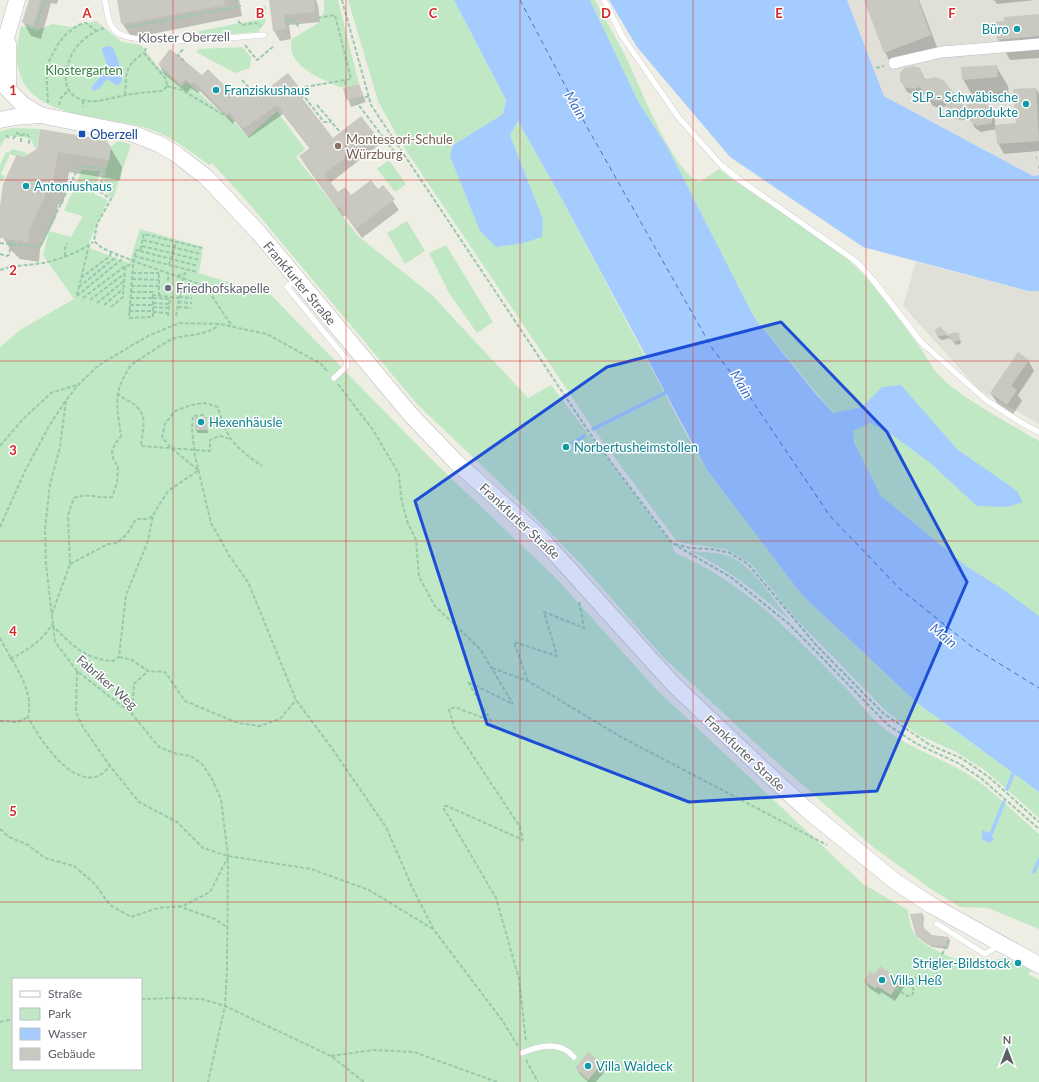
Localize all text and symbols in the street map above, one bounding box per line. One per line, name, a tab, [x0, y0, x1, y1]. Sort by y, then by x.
text: A	[81, 5, 92, 21]
text: B	[256, 5, 265, 21]
text: C	[429, 5, 438, 21]
text: D	[601, 5, 611, 21]
text: E	[775, 5, 783, 21]
text: F	[948, 5, 956, 21]
place label: Büro	[982, 21, 1009, 37]
marker: Büro	[1012, 24, 1022, 34]
street label: Kloster Oberzell	[138, 28, 230, 46]
park label: Klostergarten	[45, 62, 123, 78]
text: 1	[9, 82, 17, 98]
place label: Franziskushaus	[224, 82, 310, 98]
marker: Franziskushaus	[211, 85, 221, 95]
water label: Main	[561, 88, 591, 122]
place label: SLP - Schwäbische Landprodukte	[912, 89, 1018, 120]
marker: SLP - Schwäbische Landprodukte	[1021, 99, 1031, 109]
place label: Oberzell	[90, 126, 138, 142]
marker: Oberzell	[77, 129, 87, 139]
place label: Montessori-Schule Würzburg	[346, 131, 453, 162]
marker: Montessori-Schule Würzburg	[333, 141, 343, 151]
place label: Antoniushaus	[34, 178, 112, 194]
marker: Antoniushaus	[21, 181, 31, 191]
street label: Frankfurter Straße	[260, 238, 340, 328]
text: 2	[9, 262, 17, 278]
place label: Friedhofskapelle	[176, 280, 270, 296]
marker: Friedhofskapelle	[163, 283, 173, 293]
water label: Main	[727, 367, 757, 401]
place label: Hexenhäusle	[209, 414, 282, 430]
marker: Hexenhäusle	[196, 417, 206, 427]
place label: Norbertusheimstollen	[574, 439, 698, 455]
text: 3	[9, 442, 17, 458]
marker: Norbertusheimstollen	[561, 442, 571, 452]
street label: Frankfurter Straße	[476, 480, 564, 563]
water label: Main	[927, 619, 961, 651]
text: 4	[9, 623, 17, 639]
street label: Fabriker Weg	[73, 651, 141, 713]
street label: Frankfurter Straße	[701, 712, 789, 795]
text: 5	[9, 803, 17, 819]
place label: Strigler-Bildstock	[913, 955, 1010, 971]
marker: Strigler-Bildstock	[1013, 958, 1023, 968]
place label: Villa Heß	[890, 972, 942, 988]
marker: Villa Heß	[877, 975, 887, 985]
legend	[12, 978, 142, 1070]
text: Straße	[48, 986, 82, 1001]
text: Park	[48, 1006, 72, 1021]
text: Wasser	[48, 1026, 87, 1041]
north arrow	[987, 1030, 1027, 1070]
text: N	[1003, 1033, 1011, 1046]
text: Gebäude	[48, 1046, 95, 1061]
place label: Villa Waldeck	[596, 1058, 673, 1074]
marker: Villa Waldeck	[583, 1061, 593, 1071]

